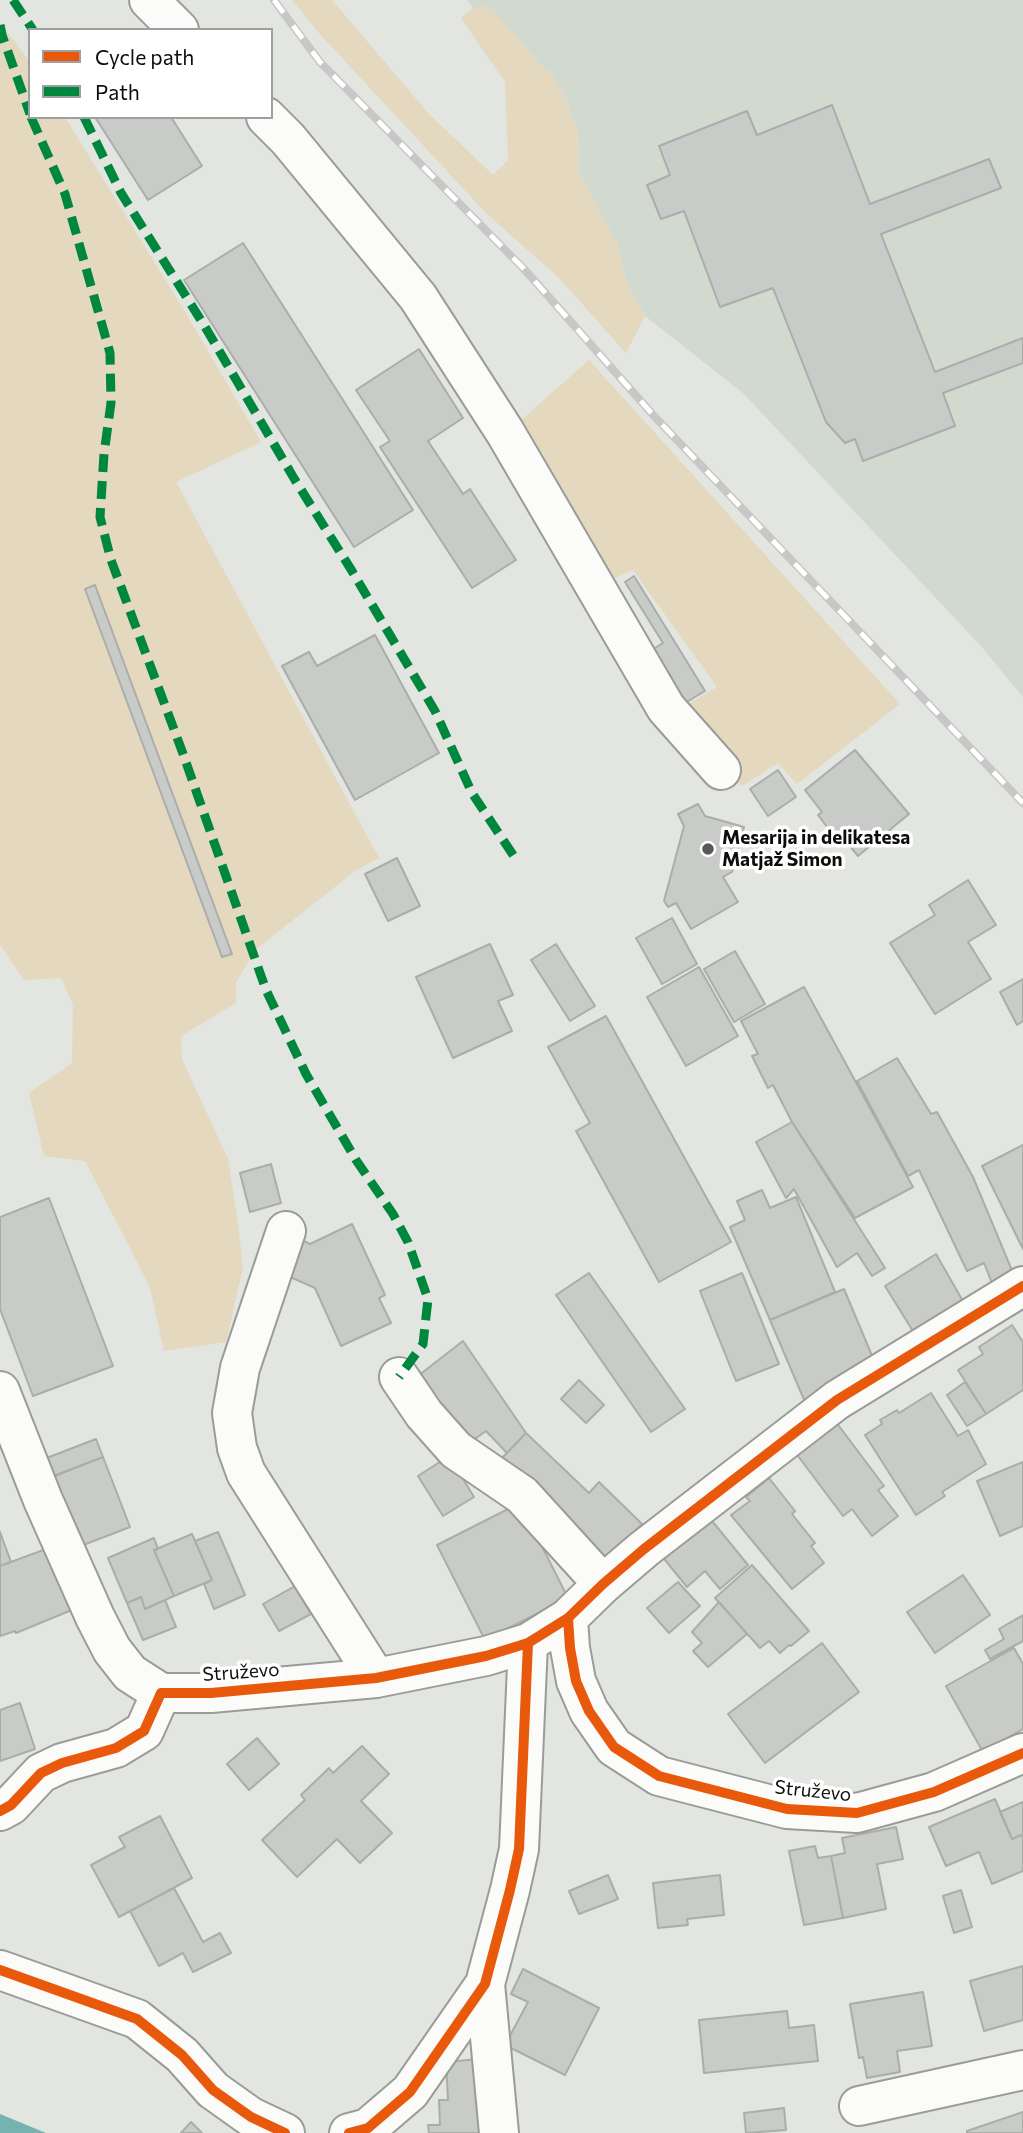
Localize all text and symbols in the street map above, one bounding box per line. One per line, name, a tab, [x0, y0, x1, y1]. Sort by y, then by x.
legend	[28, 28, 273, 119]
text: Cycle path	[95, 44, 194, 69]
text: Path	[95, 79, 140, 104]
place label: Mesarija in delikatesa Matjaž Simon	[722, 827, 910, 871]
marker: Mesarija in delikatesa Matjaž Simon	[700, 841, 716, 857]
street label: Struževo	[202, 1658, 280, 1686]
street label: Struževo	[774, 1776, 852, 1806]

